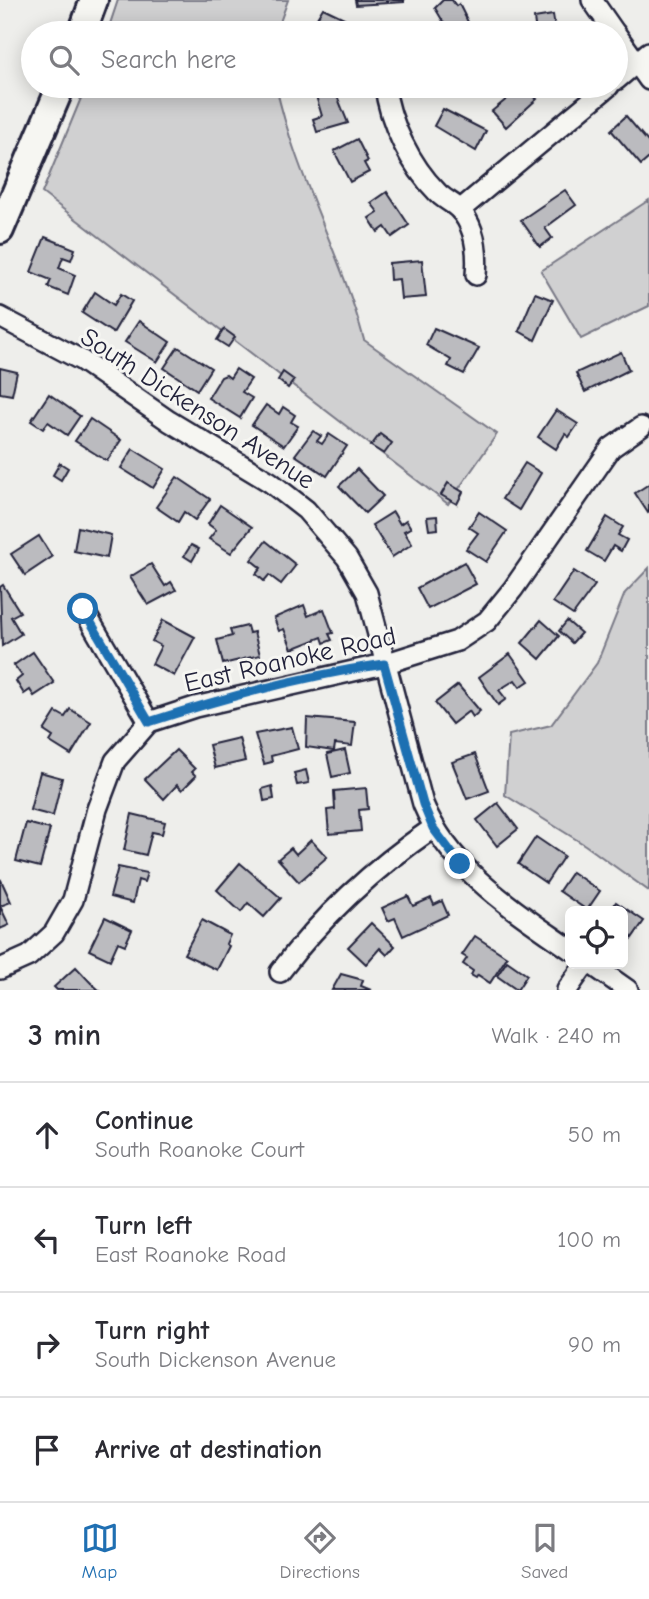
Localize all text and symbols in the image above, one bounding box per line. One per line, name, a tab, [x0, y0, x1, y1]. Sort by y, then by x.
search box	[21, 21, 628, 98]
icon: search	[45, 41, 83, 79]
text: Search here	[101, 45, 236, 75]
street label: South Dickenson Avenue	[75, 322, 320, 496]
route start	[67, 593, 98, 624]
street label: East Roanoke Road	[181, 621, 399, 699]
route end	[444, 848, 475, 879]
map controls	[565, 906, 628, 969]
button: locate	[565, 906, 628, 969]
text: 3 min	[28, 1018, 101, 1053]
text: Walk · 240 m	[491, 1022, 621, 1049]
text: Continue	[95, 1106, 193, 1136]
icon: ahead	[28, 1116, 66, 1154]
text: 50 m	[568, 1121, 621, 1148]
text: South Roanoke Court	[95, 1136, 304, 1163]
text: Turn left	[95, 1211, 192, 1241]
icon: left	[28, 1221, 66, 1259]
text: 100 m	[557, 1226, 621, 1253]
text: East Roanoke Road	[95, 1241, 286, 1268]
text: Turn right	[95, 1316, 209, 1346]
icon: right	[28, 1326, 66, 1364]
text: 90 m	[568, 1331, 621, 1358]
text: South Dickenson Avenue	[95, 1346, 336, 1373]
icon: arrive	[28, 1431, 66, 1469]
text: Arrive at destination	[95, 1435, 322, 1465]
tab: Map	[81, 1519, 119, 1583]
tab: Directions	[280, 1519, 360, 1583]
tab: Saved	[521, 1519, 568, 1583]

